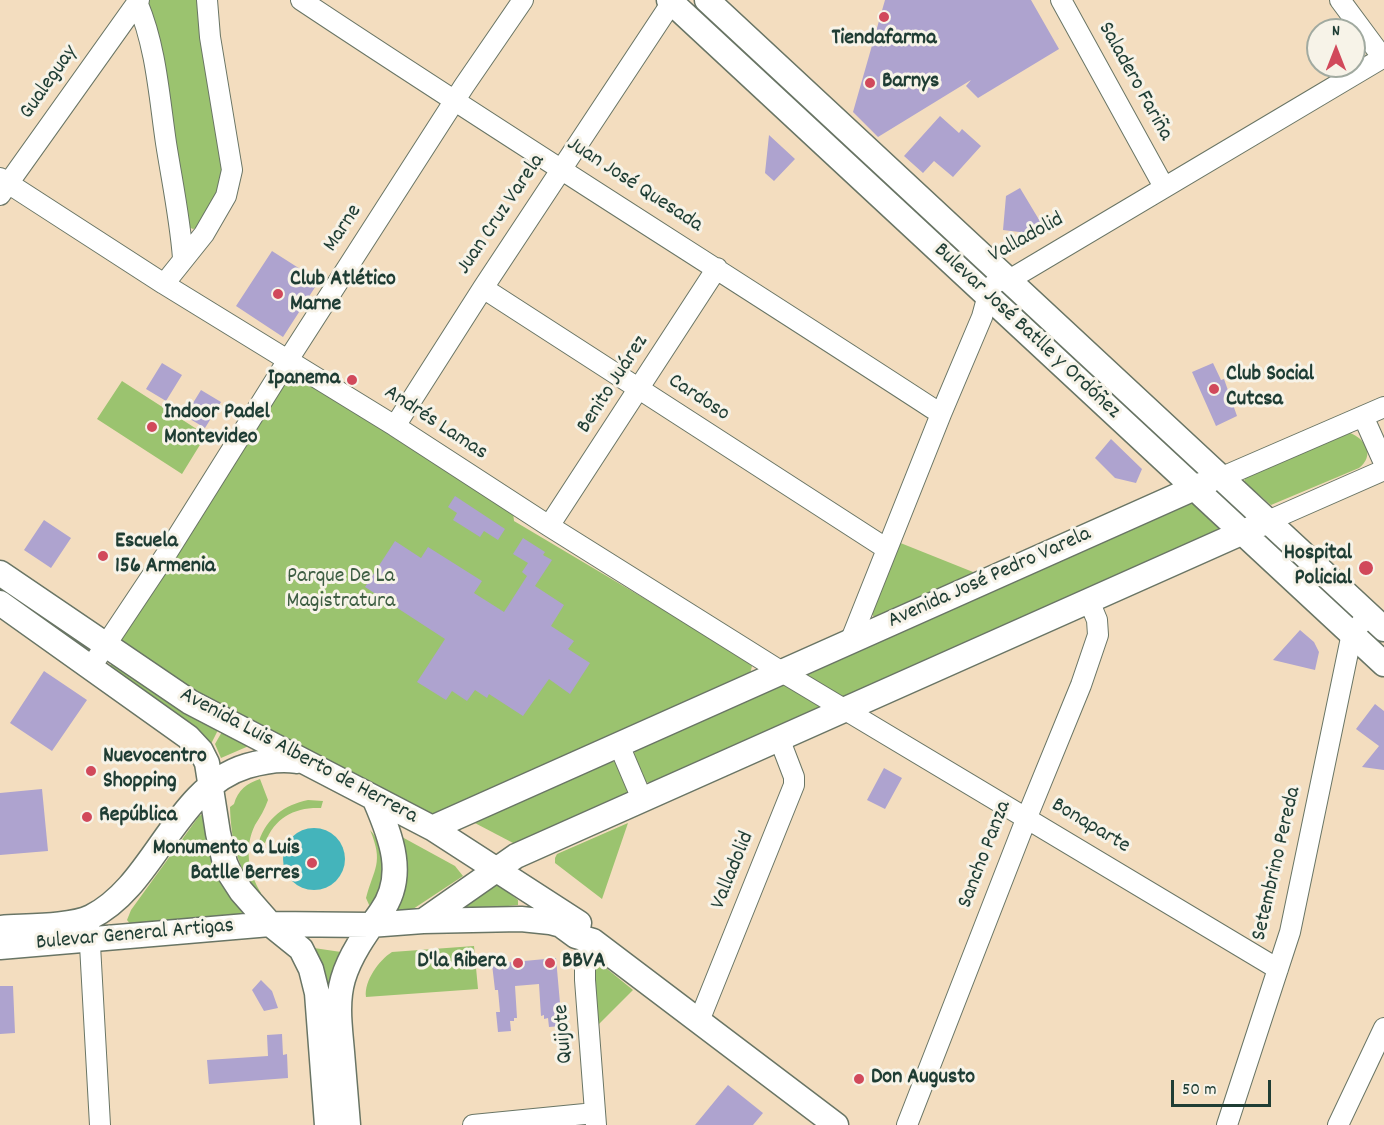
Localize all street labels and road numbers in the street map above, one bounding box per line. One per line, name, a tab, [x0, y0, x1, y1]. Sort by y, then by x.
street label: Saladero Fariña	[1091, 18, 1177, 146]
street label: Gualeguay	[15, 41, 85, 125]
street label: Juan José Quesada	[561, 132, 707, 240]
street label: Juan Cruz Varela	[452, 150, 552, 280]
street label: Marne	[319, 200, 369, 258]
street label: Valladolid	[985, 208, 1069, 270]
street label: Bulevar José Batlle y Ordóñez	[927, 238, 1125, 426]
street label: Benito Juárez	[572, 331, 656, 439]
street label: Cardoso	[662, 369, 734, 429]
street label: Andrés Lamas	[378, 381, 492, 467]
street label: Avenida José Pedro Varela	[884, 522, 1096, 636]
street label: Avenida Luis Alberto de Herrera	[175, 683, 421, 831]
street label: Setembrino Pereda	[1247, 784, 1309, 944]
street label: Bonaparte	[1046, 793, 1134, 861]
street label: Sancho Panza	[953, 797, 1019, 913]
street label: Valladolid	[707, 828, 761, 914]
street label: Bulevar General Artigas	[35, 914, 235, 958]
street label: Quijote	[550, 1003, 580, 1065]

